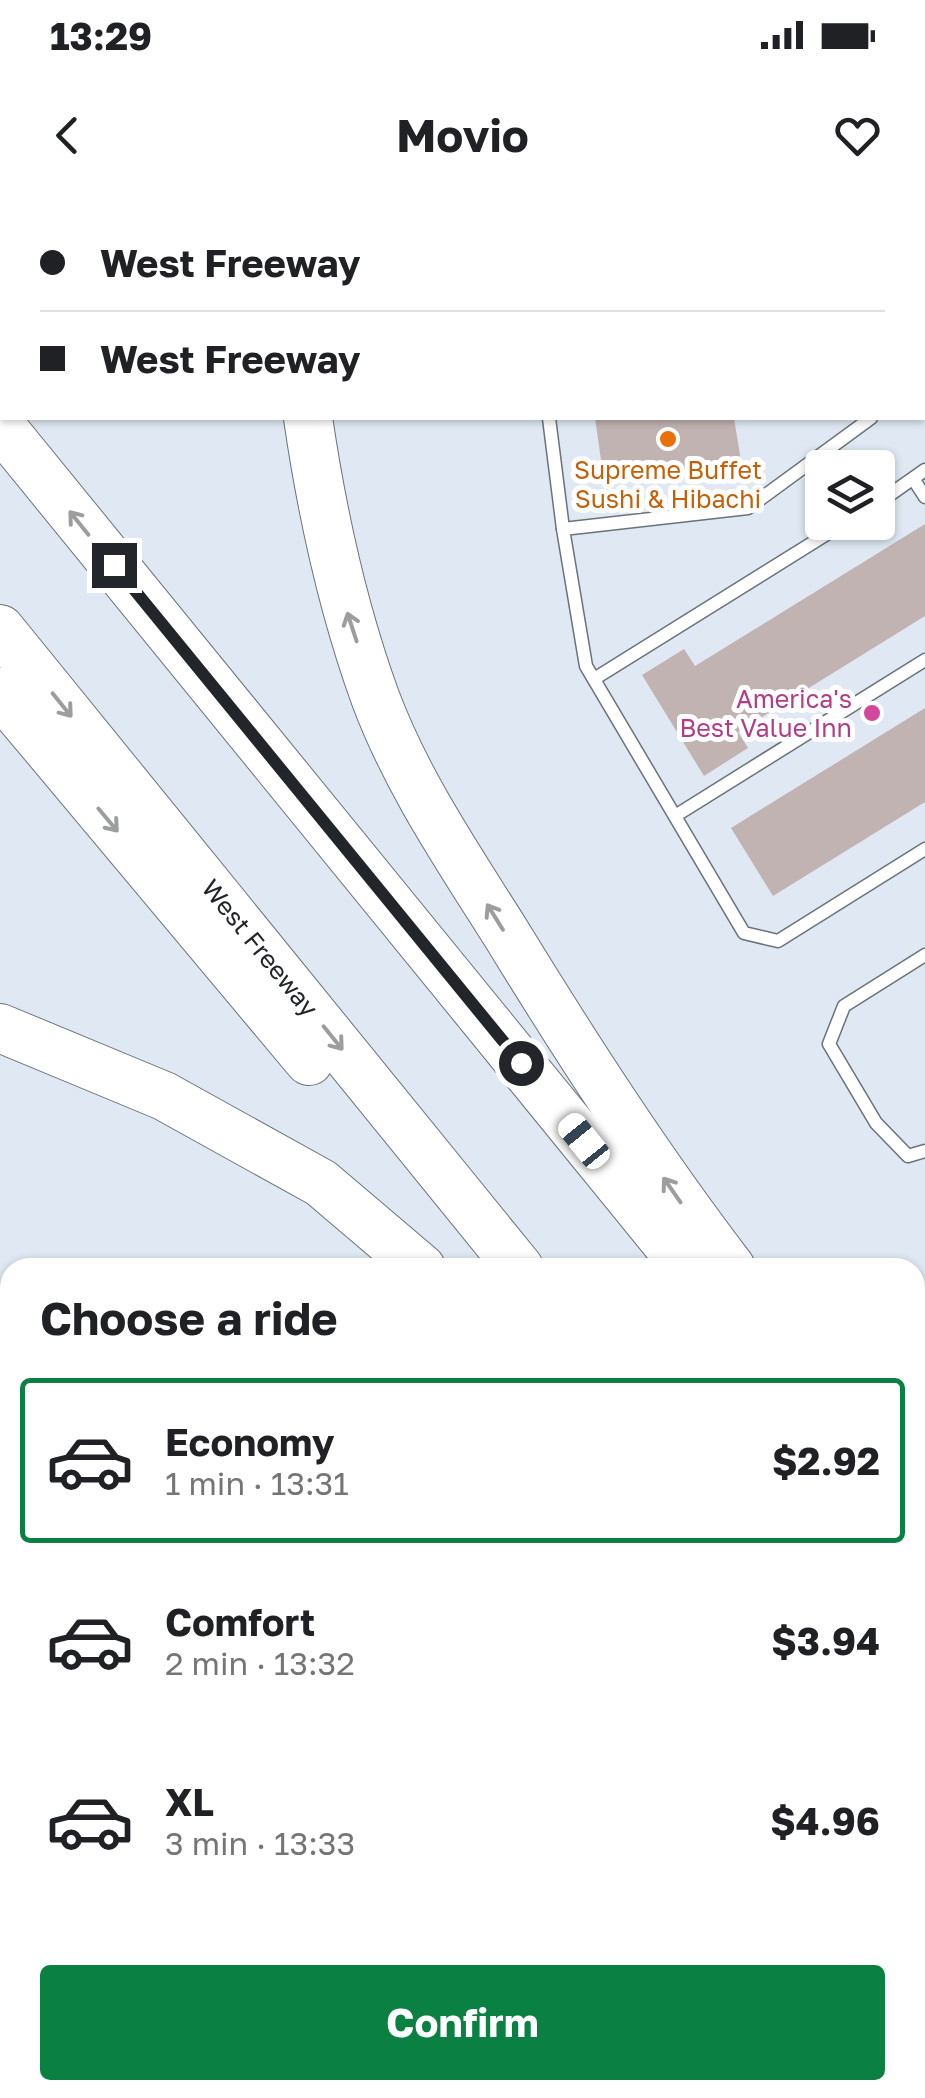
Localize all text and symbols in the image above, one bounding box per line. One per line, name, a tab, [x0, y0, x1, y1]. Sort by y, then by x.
text: 13:29	[50, 13, 152, 58]
icon: back	[40, 108, 95, 163]
text: Movio	[396, 108, 529, 162]
icon: heart	[830, 108, 885, 163]
text: West Freeway	[100, 240, 361, 285]
text: West Freeway	[100, 336, 361, 381]
marker: Supreme Buffet Sushi & Hibachi	[657, 428, 679, 450]
map controls	[805, 450, 895, 540]
button: layers	[805, 450, 895, 540]
place label: Supreme Buffet Sushi & Hibachi	[574, 454, 762, 514]
one-way arrow	[68, 510, 90, 536]
route end	[92, 543, 137, 588]
one-way arrow	[341, 612, 359, 643]
place label: America's Best Value Inn	[679, 683, 852, 743]
one-way arrow	[50, 691, 72, 717]
marker: America's Best Value Inn	[861, 702, 883, 724]
one-way arrow	[96, 807, 119, 832]
street label: West Freeway	[196, 873, 325, 1023]
one-way arrow	[485, 903, 506, 932]
one-way arrow	[322, 1025, 344, 1051]
route start	[499, 1041, 544, 1086]
car	[553, 1108, 615, 1174]
one-way arrow	[662, 1176, 683, 1204]
text: Choose a ride	[40, 1291, 338, 1345]
icon: car	[45, 1416, 135, 1506]
text: Economy	[165, 1419, 334, 1464]
text: $2.92	[772, 1438, 880, 1483]
text: 1 min · 13:31	[165, 1464, 349, 1502]
icon: car	[45, 1596, 135, 1686]
text: Comfort	[165, 1599, 315, 1644]
text: $3.94	[771, 1618, 880, 1663]
text: 2 min · 13:32	[165, 1644, 355, 1682]
icon: car	[45, 1776, 135, 1866]
text: XL	[165, 1779, 214, 1824]
text: $4.96	[770, 1798, 880, 1843]
text: 3 min · 13:33	[165, 1824, 355, 1862]
button: Confirm	[40, 1965, 885, 2080]

